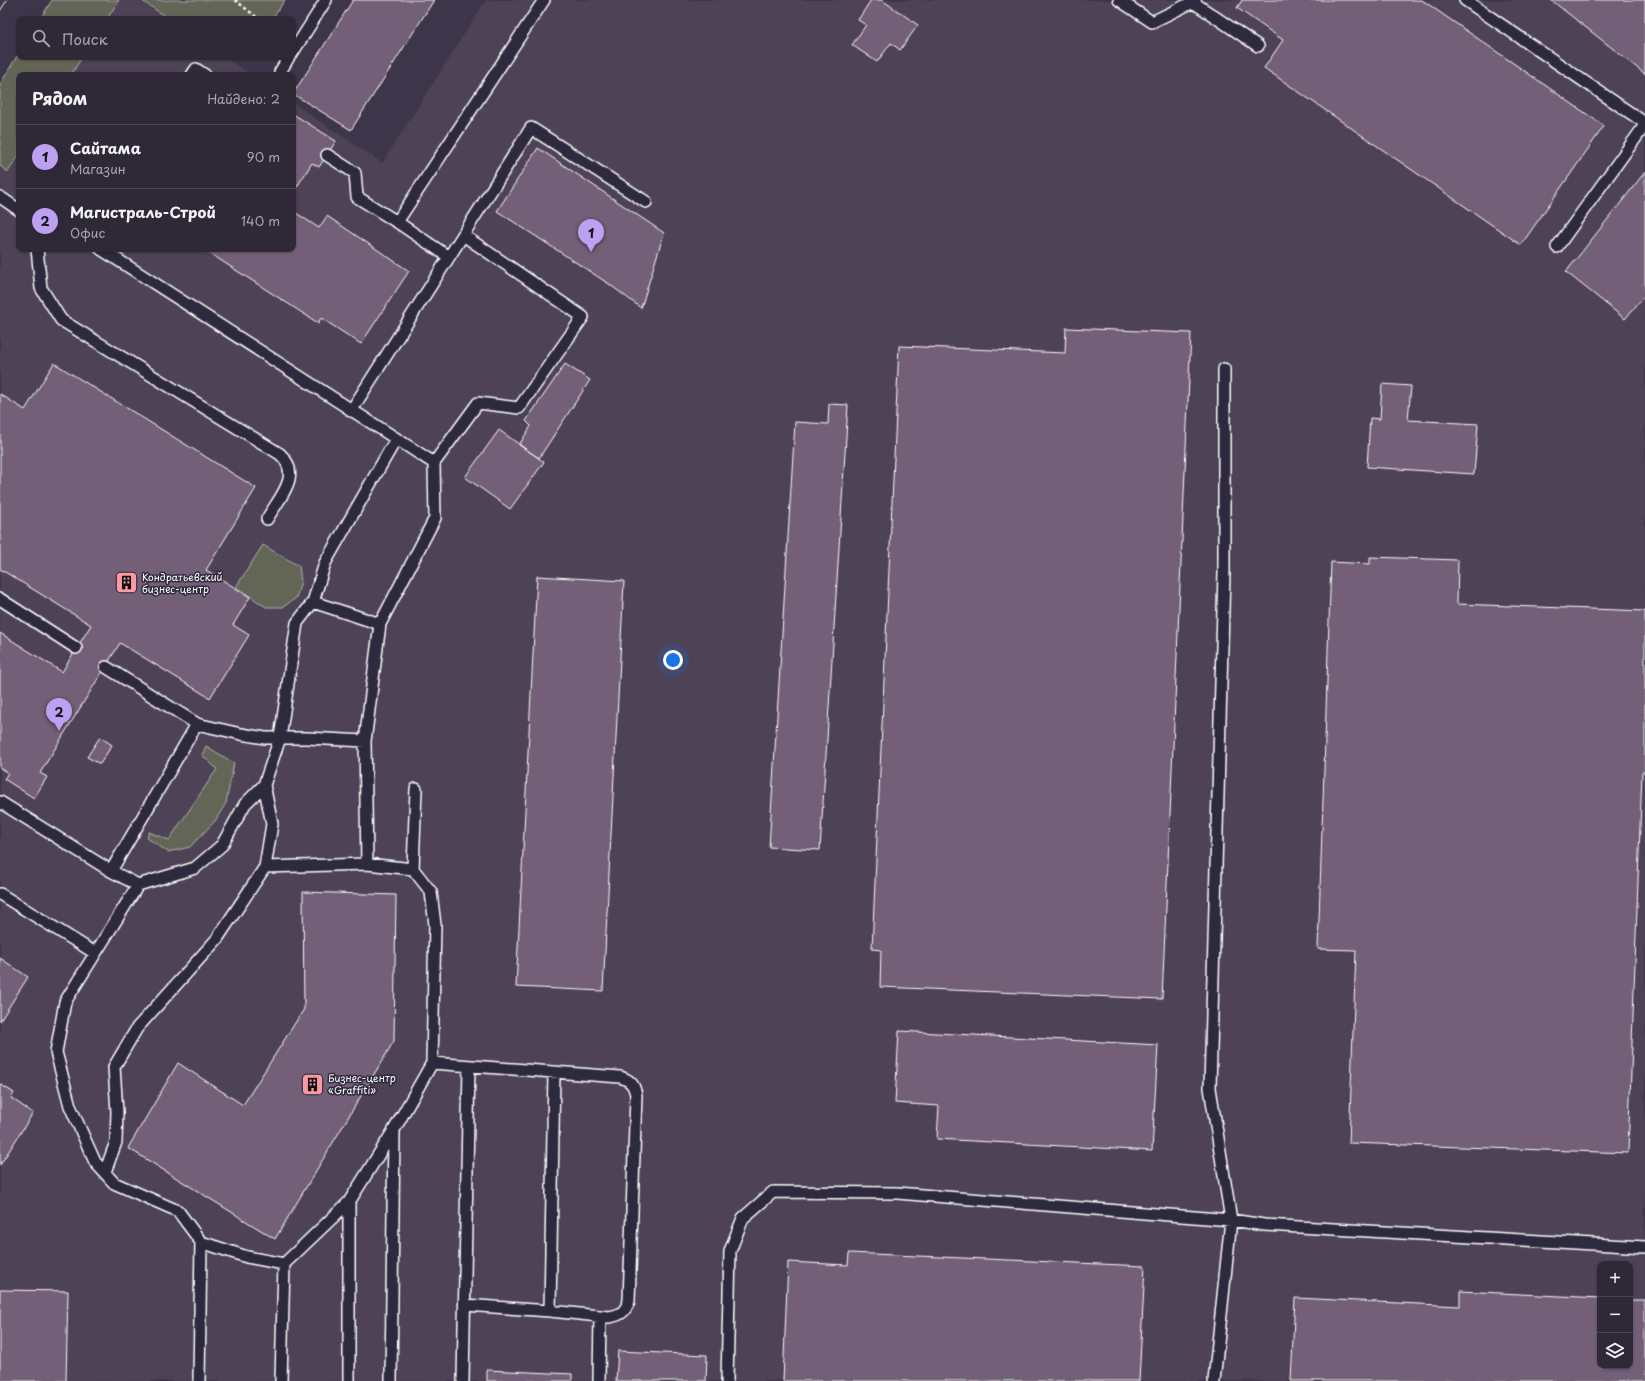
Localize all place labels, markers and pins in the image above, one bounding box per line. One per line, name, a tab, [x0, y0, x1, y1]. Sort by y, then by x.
pin: 1	[578, 219, 604, 252]
place label: Кондратьевский бизнес-центр	[142, 569, 222, 596]
building icon: Кондратьевский бизнес-центр	[113, 570, 139, 596]
pin: 2	[46, 698, 72, 731]
place label: Бизнес-центр «Graffiti»	[328, 1070, 396, 1097]
building icon: Бизнес-центр «Graffiti»	[299, 1071, 325, 1097]

